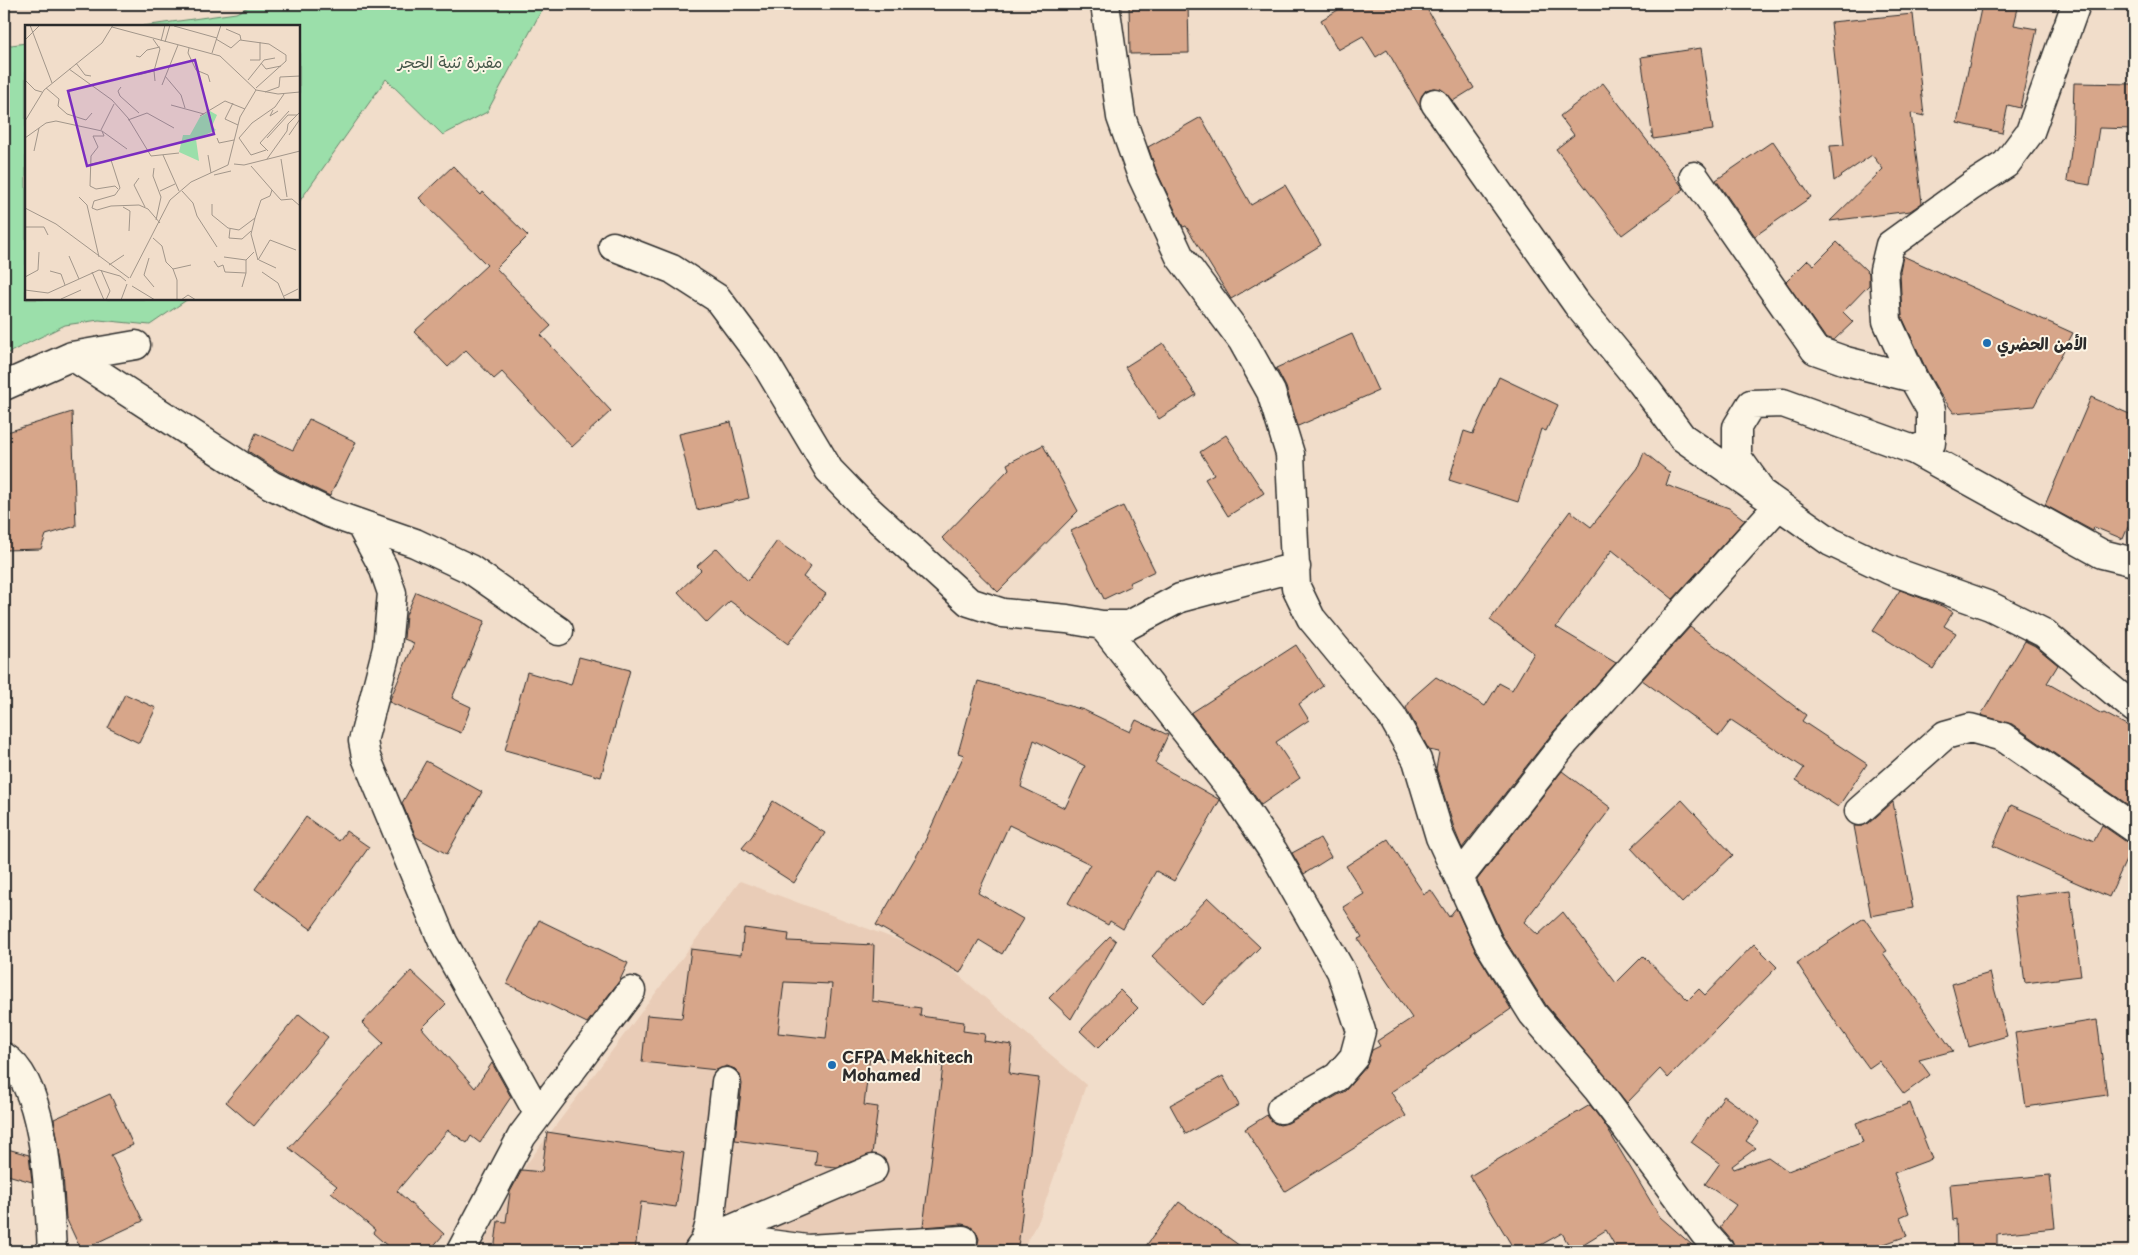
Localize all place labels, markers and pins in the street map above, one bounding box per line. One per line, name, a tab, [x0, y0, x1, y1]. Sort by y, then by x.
place label: الأمن الحضري	[1997, 331, 2087, 357]
marker: الأمن الحضري	[1981, 337, 1993, 349]
place label: CFPA Mekhitech Mohamed	[842, 1044, 973, 1086]
marker: CFPA Mekhitech Mohamed	[826, 1059, 838, 1071]

